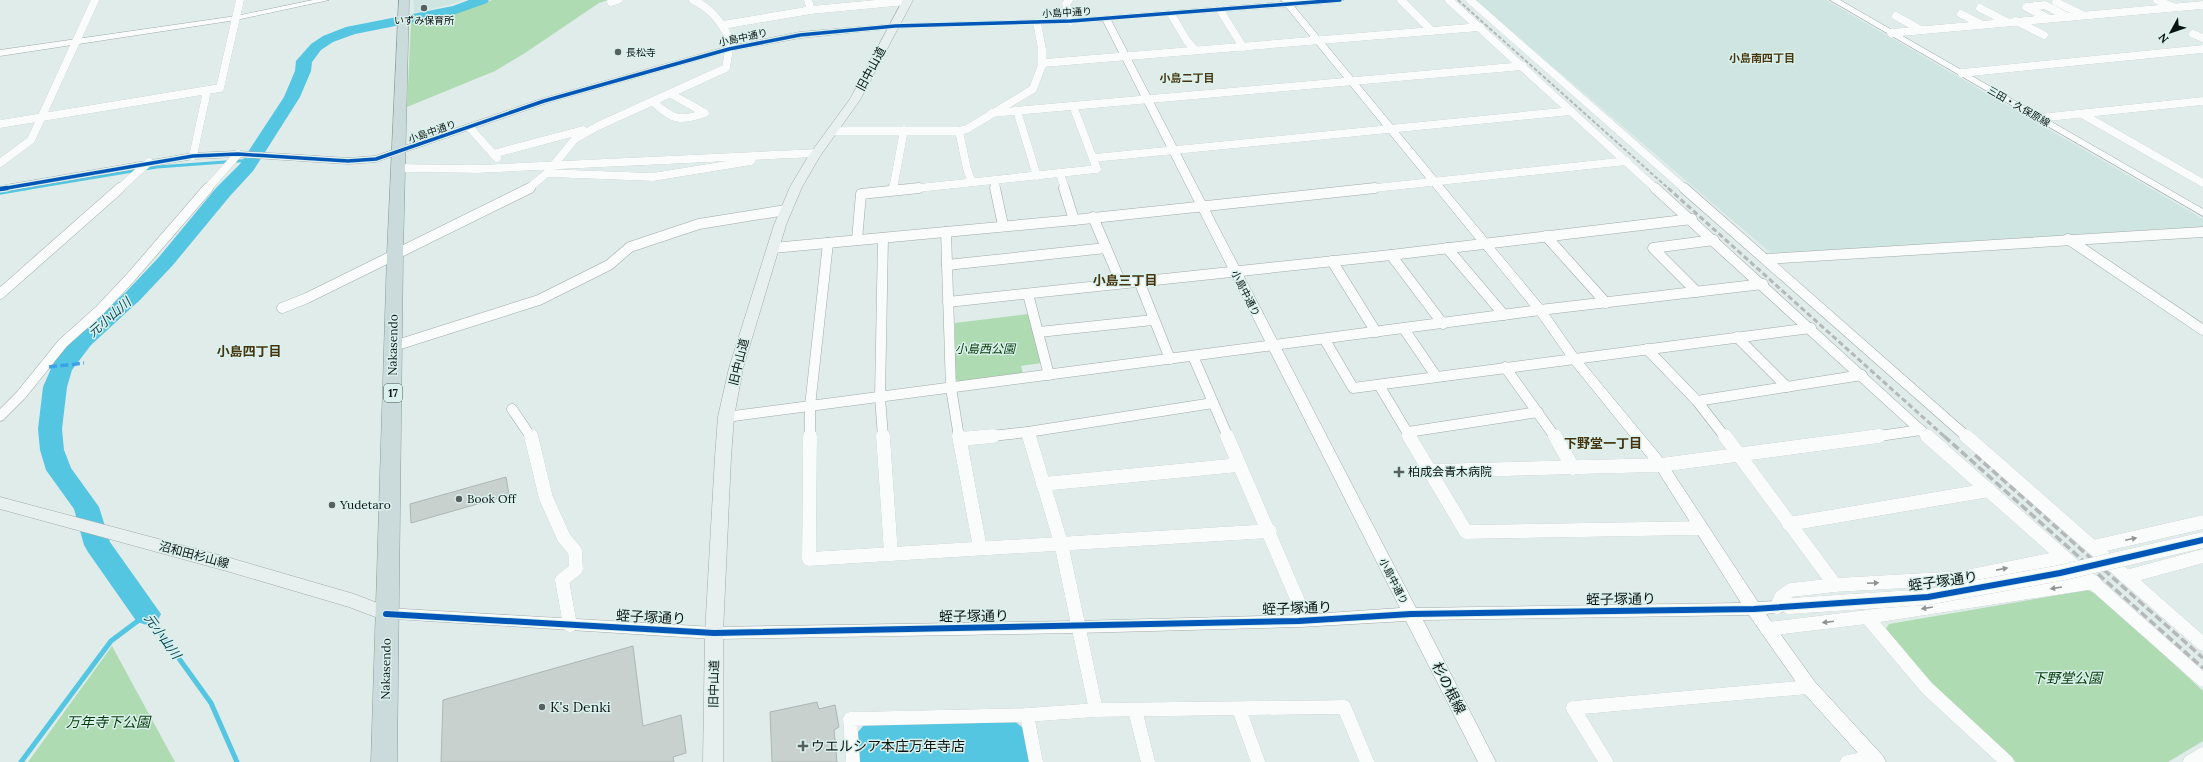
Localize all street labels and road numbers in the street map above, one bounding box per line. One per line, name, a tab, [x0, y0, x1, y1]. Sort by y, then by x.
street label: 小島中通り	[1042, 5, 1092, 20]
street label: 小島中通り	[717, 26, 769, 49]
street label: 旧中山道	[853, 44, 888, 93]
street label: 三田・久保原線	[1985, 83, 2052, 130]
street label: 小島中通り	[406, 117, 458, 146]
street label: 小島中通り	[1228, 268, 1263, 318]
street label: Nakasendo	[384, 314, 401, 376]
street label: 旧中山道	[725, 337, 752, 387]
road number: 17	[384, 384, 402, 402]
street label: 沼和田杉山線	[157, 538, 231, 571]
street label: 小島中通り	[1376, 556, 1411, 606]
street label: 蛭子塚通り	[1907, 567, 1979, 595]
street label: 蛭子塚通り	[1586, 589, 1656, 609]
street label: 蛭子塚通り	[1262, 598, 1332, 618]
street label: 蛭子塚通り	[616, 606, 686, 628]
street label: 蛭子塚通り	[939, 606, 1009, 626]
street label: Nakasendo	[377, 638, 394, 700]
street label: 杉の根線	[1428, 659, 1470, 717]
street label: 旧中山道	[706, 660, 721, 708]

